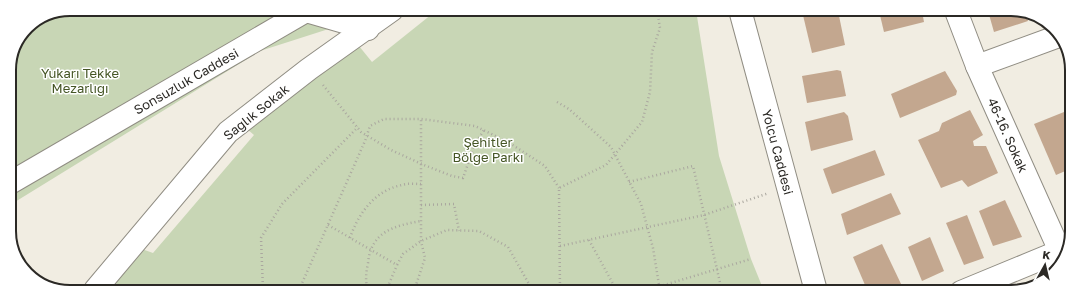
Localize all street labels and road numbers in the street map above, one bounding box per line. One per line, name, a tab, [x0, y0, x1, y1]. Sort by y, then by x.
street label: Sonsuzluk Caddesi	[131, 45, 241, 117]
street label: Sağlık Sokak	[220, 80, 293, 143]
street label: 46-16. Sokak	[984, 95, 1032, 175]
street label: Yolcu Caddesi	[759, 108, 797, 196]

